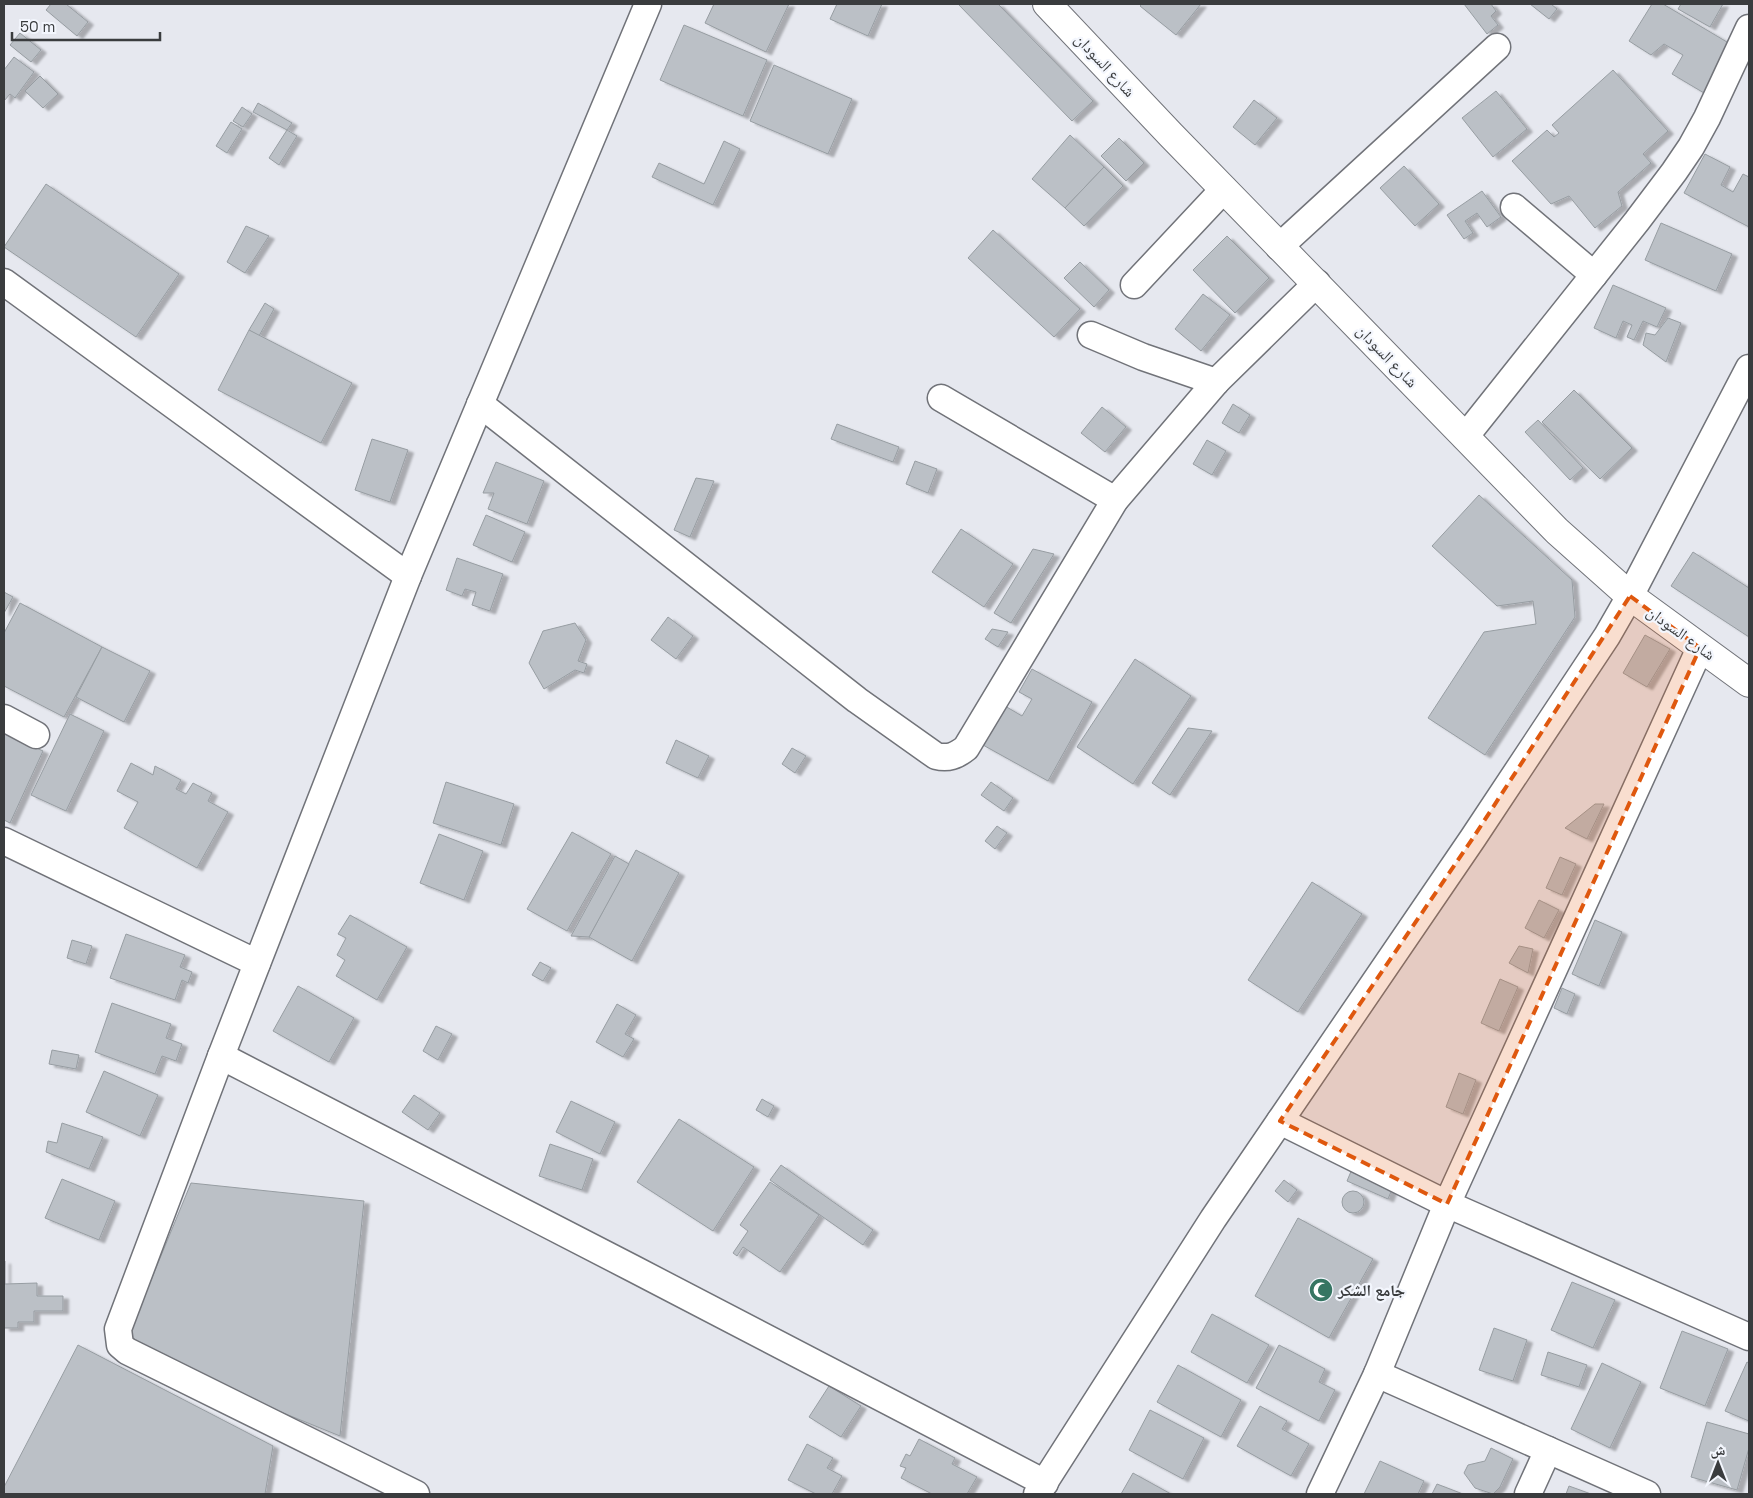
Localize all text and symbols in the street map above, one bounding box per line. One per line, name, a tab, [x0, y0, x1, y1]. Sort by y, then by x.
scale bar	[12, 10, 160, 42]
text: 50 m	[20, 17, 55, 36]
street label: شارع السودان	[1070, 29, 1140, 101]
street label: شارع السودان	[1352, 320, 1422, 392]
street label: شارع السودان	[1643, 601, 1719, 665]
mosque icon: جامع الشكر	[1308, 1277, 1334, 1303]
place label: جامع الشكر	[1337, 1280, 1405, 1301]
north arrow	[1693, 1438, 1743, 1488]
text: ش	[1711, 1441, 1726, 1459]

